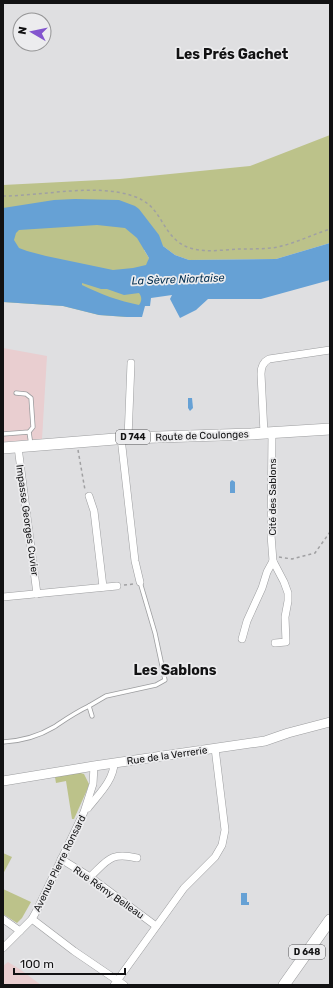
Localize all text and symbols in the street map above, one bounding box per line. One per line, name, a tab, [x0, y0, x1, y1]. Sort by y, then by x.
north arrow	[12, 12, 52, 52]
text: N	[16, 26, 30, 35]
district label: Les Prés Gachet	[176, 46, 289, 63]
water label: La Sèvre Niortaise	[131, 271, 225, 288]
street label: Route de Coulonges	[155, 428, 249, 444]
road number: D 744	[116, 430, 150, 444]
street label: Cité des Sablons	[267, 458, 279, 536]
street label: Impasse Georges Cuvier	[13, 464, 41, 577]
district label: Les Sablons	[133, 662, 217, 679]
street label: Rue de la Verrerie	[126, 744, 209, 768]
street label: Avenue Pierre Ronsard	[31, 813, 89, 914]
street label: Rue Rémy Belleau	[71, 864, 146, 922]
road number: D 648	[289, 945, 325, 959]
scale bar	[14, 950, 125, 976]
text: 100 m	[20, 957, 54, 971]

